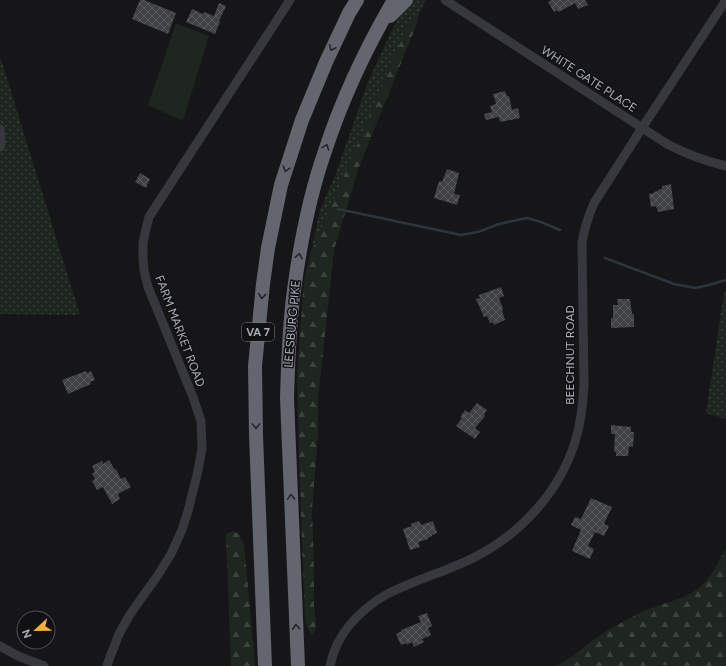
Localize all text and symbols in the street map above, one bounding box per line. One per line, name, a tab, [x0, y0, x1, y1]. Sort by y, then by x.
one-way arrow	[329, 43, 337, 51]
street label: WHITE GATE PLACE	[539, 43, 639, 115]
one-way arrow	[322, 144, 330, 151]
one-way arrow	[283, 165, 291, 172]
one-way arrow	[294, 253, 303, 259]
street label: FARM MARKET ROAD	[152, 273, 208, 389]
street label: LEESBURG PIKE	[281, 280, 303, 368]
one-way arrow	[257, 293, 266, 300]
street label: BEECHNUT ROAD	[563, 305, 577, 405]
road number: VA 7	[242, 323, 274, 341]
one-way arrow	[251, 423, 260, 429]
one-way arrow	[287, 494, 295, 500]
north arrow	[16, 610, 56, 650]
one-way arrow	[292, 624, 301, 630]
text: N	[20, 627, 35, 640]

